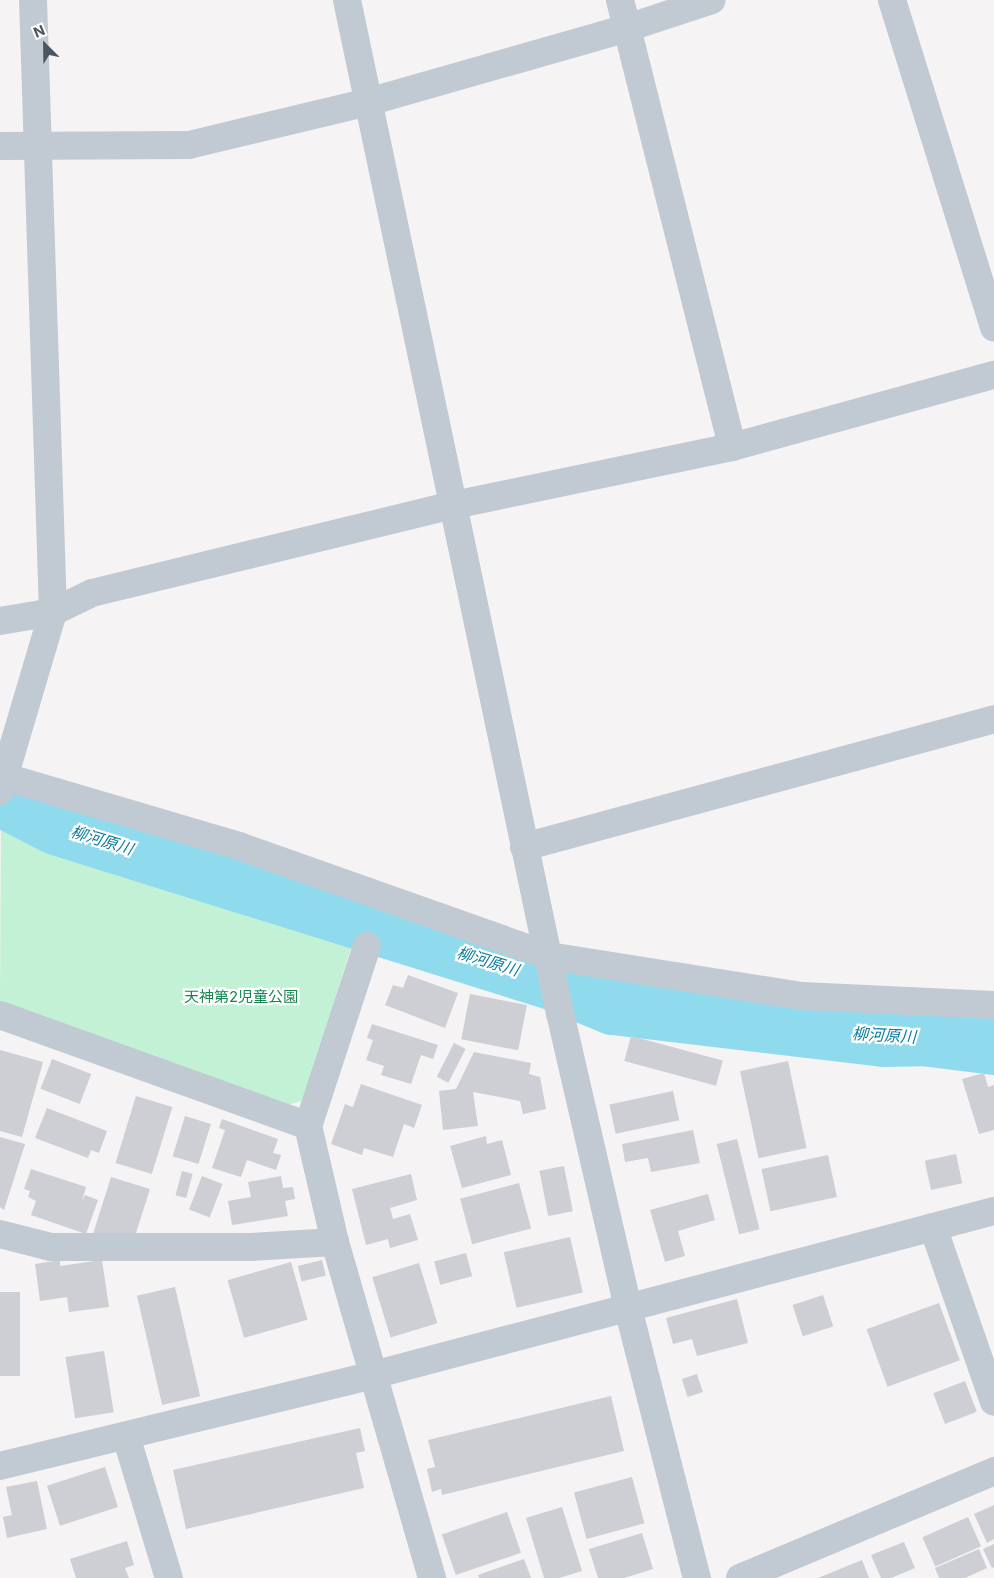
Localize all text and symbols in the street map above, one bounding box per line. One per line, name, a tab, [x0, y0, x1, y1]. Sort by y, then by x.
north arrow	[20, 20, 70, 70]
text: N	[31, 21, 47, 41]
water label: 柳河原川	[69, 821, 135, 859]
water label: 柳河原川	[455, 942, 521, 980]
park label: 天神第2児童公園	[184, 988, 298, 1006]
water label: 柳河原川	[852, 1024, 916, 1046]

